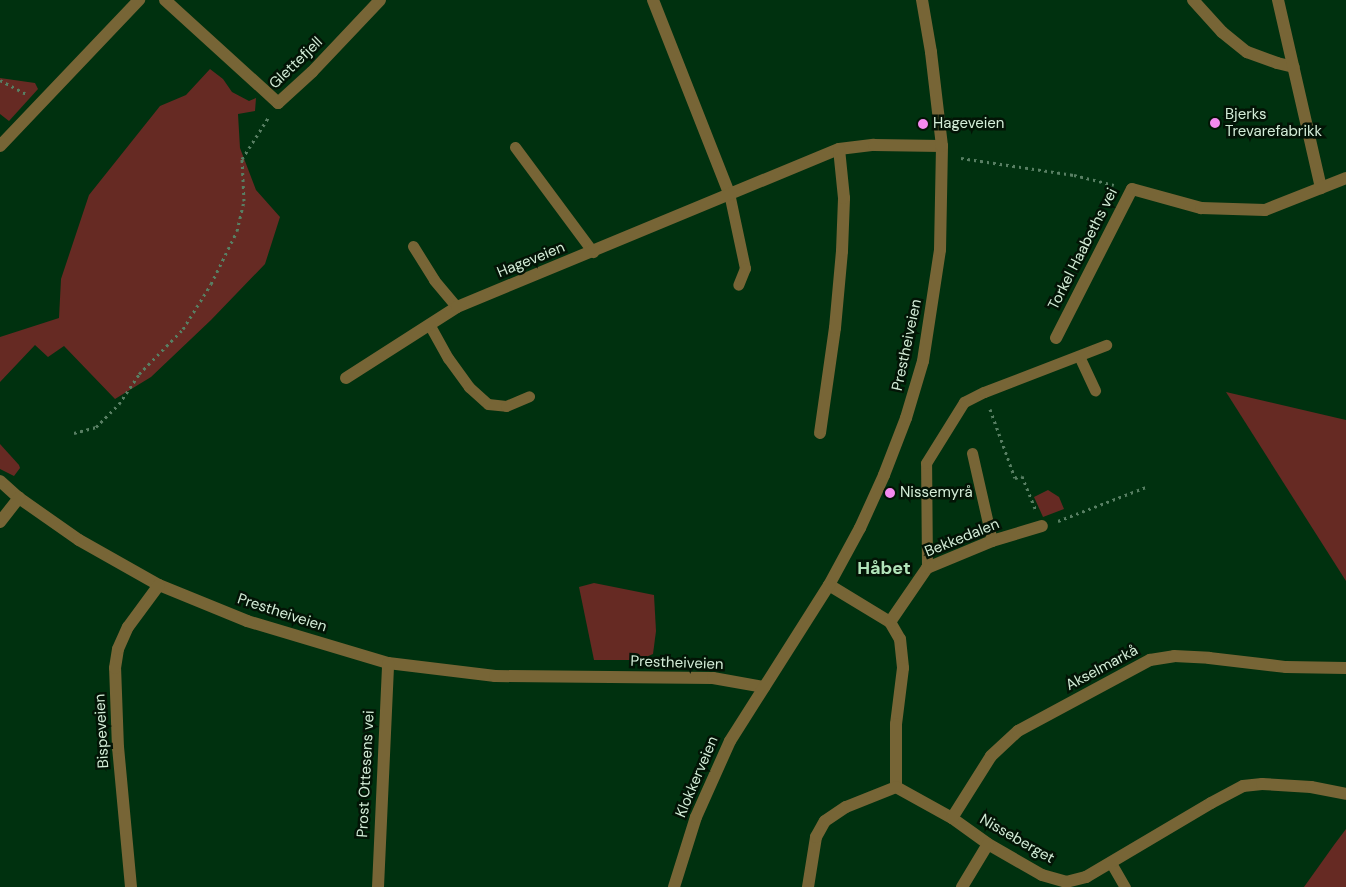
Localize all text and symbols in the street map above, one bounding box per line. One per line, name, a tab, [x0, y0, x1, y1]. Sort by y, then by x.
street label: Glettefjell	[266, 33, 326, 93]
place label: Bjerks Trevarefabrikk	[1225, 105, 1322, 140]
place label: Hageveien	[933, 115, 1004, 133]
marker: Bjerks Trevarefabrikk	[1209, 117, 1221, 129]
marker: Hageveien	[917, 118, 929, 130]
street label: Torkel Haabeths vei	[1045, 185, 1121, 313]
street label: Hageveien	[495, 238, 567, 282]
street label: Prestheiveien	[889, 298, 925, 392]
place label: Nissemyrå	[900, 484, 973, 502]
marker: Nissemyrå	[884, 487, 896, 499]
street label: Bekkedalen	[922, 515, 1002, 561]
district label: Håbet	[857, 557, 911, 579]
street label: Prestheiveien	[235, 590, 329, 636]
street label: Akselmarkå	[1063, 641, 1141, 695]
street label: Prestheiveien	[630, 652, 724, 674]
street label: Bispeveien	[91, 693, 113, 769]
street label: Prost Ottesens vei	[354, 710, 378, 838]
street label: Klokkerveien	[672, 734, 722, 820]
street label: Nisseberget	[977, 810, 1057, 868]

